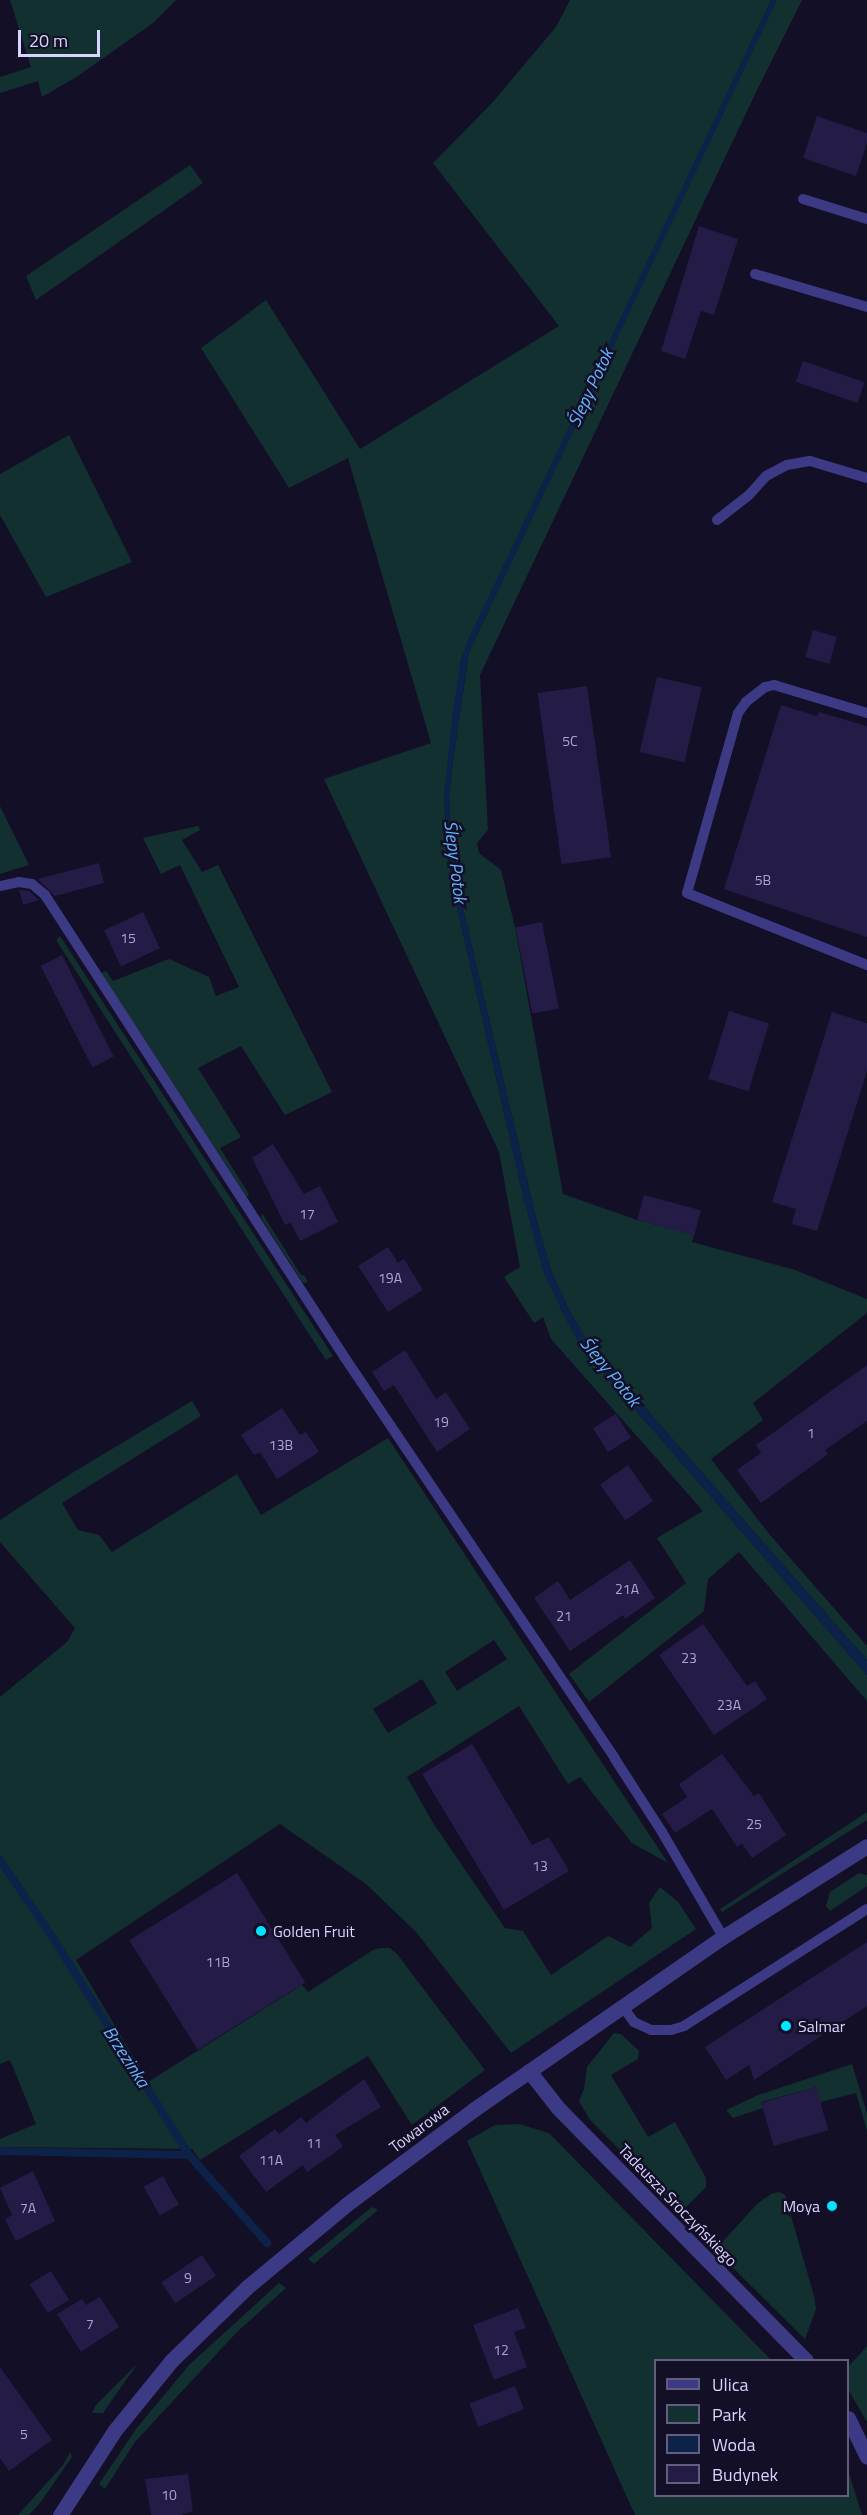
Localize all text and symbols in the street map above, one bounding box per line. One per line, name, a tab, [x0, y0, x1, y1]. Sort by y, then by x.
scale bar	[21, 18, 104, 56]
text: 20 m	[29, 27, 68, 54]
water label: Ślepy Potok	[564, 346, 618, 430]
house number: 5C	[562, 733, 578, 749]
water label: Ślepy Potok	[439, 819, 471, 905]
house number: 5B	[755, 872, 771, 888]
house number: 15	[120, 930, 136, 946]
house number: 17	[299, 1206, 315, 1222]
house number: 19A	[378, 1270, 402, 1286]
water label: Ślepy Potok	[575, 1333, 645, 1411]
house number: 19	[433, 1414, 449, 1430]
house number: 1	[807, 1425, 815, 1441]
house number: 13B	[269, 1437, 293, 1453]
house number: 21A	[615, 1581, 639, 1597]
house number: 21	[556, 1608, 572, 1624]
house number: 23	[681, 1650, 697, 1666]
house number: 23A	[717, 1697, 741, 1713]
house number: 25	[746, 1816, 762, 1832]
house number: 13	[532, 1858, 548, 1874]
place label: Golden Fruit	[273, 1921, 355, 1941]
marker: Golden Fruit	[254, 1924, 268, 1938]
house number: 11B	[206, 1954, 230, 1970]
place label: Salmar	[798, 2016, 845, 2036]
marker: Salmar	[779, 2019, 793, 2033]
water label: Brzezinka	[98, 2022, 154, 2092]
street label: Towarowa	[386, 2099, 452, 2157]
house number: 11	[306, 2135, 322, 2151]
street label: Tadeusza Sroczyńskiego	[615, 2140, 741, 2270]
house number: 11A	[259, 2152, 283, 2168]
place label: Moya	[783, 2196, 820, 2216]
marker: Moya	[825, 2199, 839, 2213]
house number: 7A	[20, 2200, 36, 2216]
house number: 9	[184, 2270, 192, 2286]
house number: 7	[86, 2316, 94, 2332]
house number: 12	[493, 2342, 509, 2358]
legend	[654, 2359, 849, 2497]
text: Ulica	[712, 2371, 749, 2398]
text: Park	[712, 2401, 746, 2428]
house number: 5	[20, 2426, 28, 2442]
text: Woda	[712, 2431, 756, 2458]
text: Budynek	[712, 2461, 778, 2488]
house number: 10	[161, 2487, 177, 2503]

